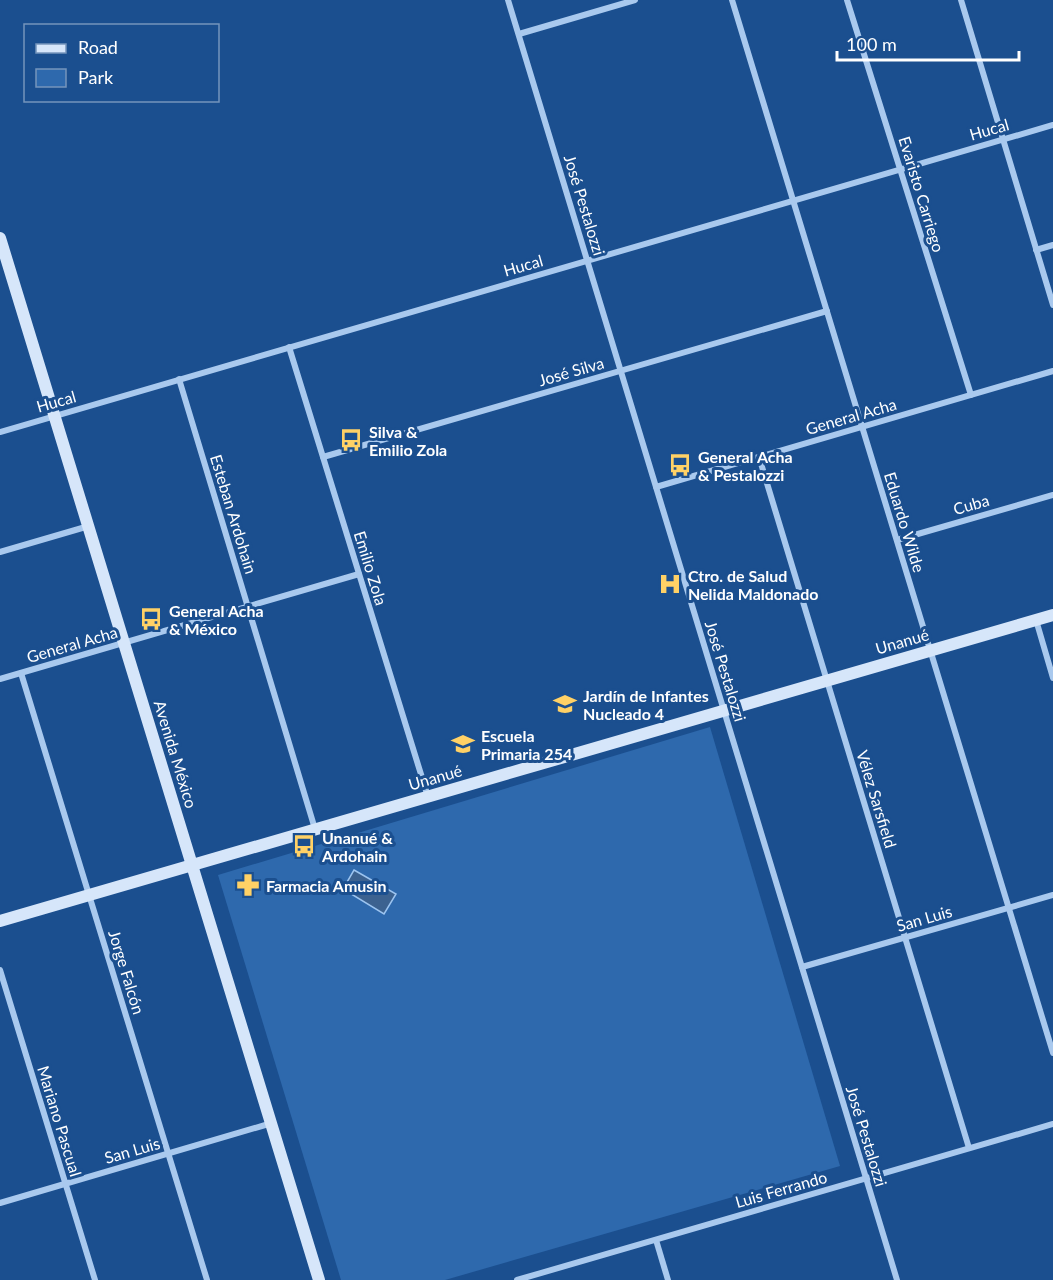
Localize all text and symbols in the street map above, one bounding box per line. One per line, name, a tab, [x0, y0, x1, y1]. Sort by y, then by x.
legend	[24, 24, 219, 102]
scale bar	[837, 24, 1018, 62]
text: 100 m	[846, 33, 897, 55]
text: Road	[78, 36, 118, 58]
text: Park	[78, 66, 114, 88]
street label: Hucal	[967, 114, 1011, 144]
street label: Evaristo Carriego	[895, 134, 949, 254]
street label: José Pestalozzi	[561, 152, 609, 258]
street label: Hucal	[501, 250, 545, 280]
street label: José Silva	[536, 353, 606, 389]
street label: Hucal	[34, 386, 78, 416]
street label: General Acha	[803, 394, 899, 438]
place label: Silva & Emilio Zola	[369, 422, 447, 459]
bus stop icon: Silva & Emilio Zola	[338, 427, 364, 453]
place label: General Acha & Pestalozzi	[698, 447, 793, 484]
street label: Esteban Ardohain	[207, 452, 261, 576]
bus stop icon: General Acha & Pestalozzi	[667, 452, 693, 478]
street label: Eduardo Wilde	[881, 470, 929, 574]
street label: Cuba	[951, 490, 991, 518]
street label: Emilio Zola	[351, 528, 391, 608]
place label: Ctro. de Salud Nelida Maldonado	[688, 566, 818, 603]
hospital icon: Ctro. de Salud Nelida Maldonado	[657, 571, 683, 597]
place label: General Acha & México	[169, 601, 264, 638]
bus stop icon: General Acha & México	[138, 606, 164, 632]
street label: José Pestalozzi	[702, 618, 750, 724]
street label: General Acha	[24, 622, 120, 666]
street label: Unanué	[873, 624, 931, 658]
place label: Jardín de Infantes Nucleado 4	[583, 686, 709, 723]
school or university icon: Jardín de Infantes Nucleado 4	[552, 691, 578, 717]
street label: Avenida México	[151, 698, 201, 810]
place label: Escuela Primaria 254	[481, 726, 572, 763]
school or university icon: Escuela Primaria 254	[450, 731, 476, 757]
street label: Vélez Sarsfield	[853, 748, 901, 850]
street label: Unanué	[406, 760, 464, 794]
place label: Unanué & Ardohain	[321, 828, 393, 865]
bus stop icon: Unanué & Ardohain	[291, 833, 317, 859]
pharmacy icon: Farmacia Amusin	[235, 872, 261, 898]
place label: Farmacia Amusin	[266, 876, 386, 895]
street label: San Luis	[894, 901, 954, 935]
street label: Jorge Falcón	[105, 928, 149, 1016]
street label: Mariano Pascual	[34, 1063, 86, 1179]
street label: José Pestalozzi	[843, 1083, 891, 1189]
street label: San Luis	[102, 1133, 162, 1167]
street label: Luis Ferrando	[733, 1167, 829, 1211]

